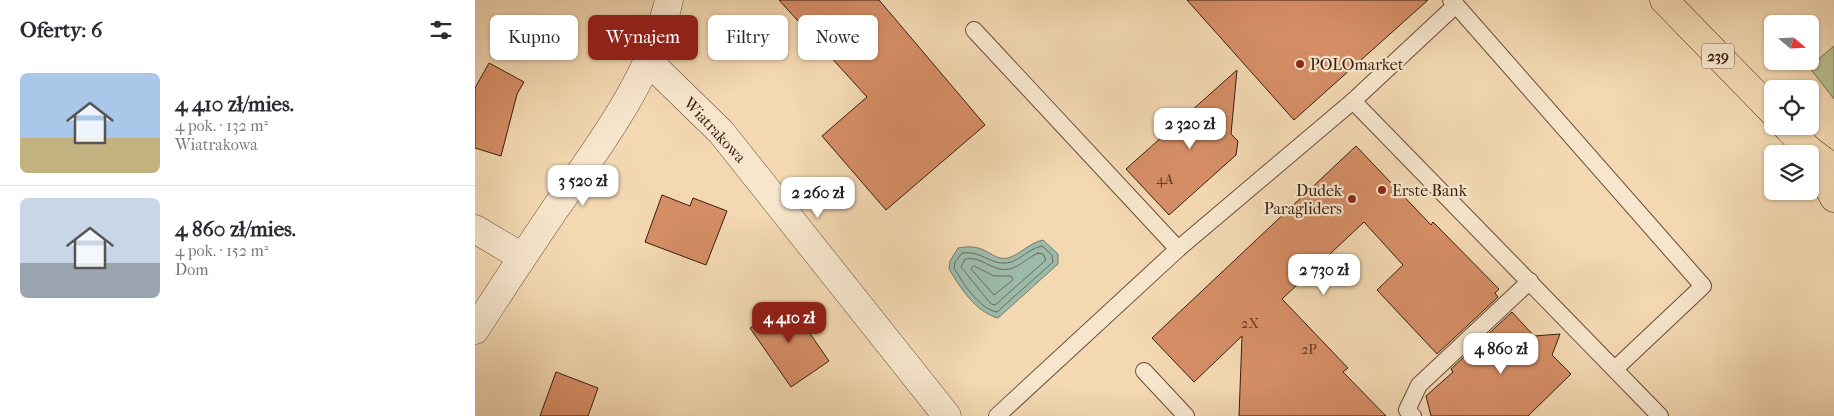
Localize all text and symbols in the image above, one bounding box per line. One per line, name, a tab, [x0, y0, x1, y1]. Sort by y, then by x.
chip: Kupno	[490, 15, 578, 60]
chip: Wynajem	[588, 15, 698, 60]
chip: Filtry	[708, 15, 788, 60]
chip: Nowe	[798, 15, 878, 60]
north arrow	[1764, 15, 1819, 70]
map controls	[1764, 15, 1819, 200]
icon: filters	[427, 16, 455, 44]
text: Oferty: 6	[20, 18, 102, 42]
road number: 239	[1702, 44, 1734, 68]
place label: POLOmarket	[1310, 55, 1404, 74]
marker: POLOmarket	[1294, 58, 1306, 70]
button: locate	[1764, 80, 1819, 135]
text: 4 410 zł/mies.	[175, 92, 294, 116]
icon: home	[60, 93, 120, 153]
street label: Wiatrakowa	[679, 93, 751, 167]
pin: 2 320 zł	[1138, 108, 1242, 150]
text: 2 320 zł	[1165, 114, 1215, 133]
text: 4 pok. · 132 m²	[175, 116, 268, 135]
text: Wiatrakowa	[175, 135, 258, 154]
button: layers	[1764, 145, 1819, 200]
pin: 3 520 zł	[531, 164, 635, 207]
text: 3 520 zł	[559, 171, 607, 190]
house number: 4A	[1156, 171, 1175, 188]
pin: 2 260 zł	[766, 176, 870, 219]
place label: Dudek Paragliders	[1264, 181, 1343, 218]
place label: Erste Bank	[1392, 181, 1468, 200]
text: 2 260 zł	[792, 183, 844, 202]
marker: Erste Bank	[1376, 184, 1388, 196]
marker: Dudek Paragliders	[1346, 193, 1358, 205]
text: 4 860 zł/mies.	[175, 217, 296, 241]
icon: home	[60, 218, 120, 278]
text: 4 pok. · 152 m²	[175, 241, 268, 260]
pin: 2 730 zł	[1272, 254, 1376, 296]
text: Dom	[175, 260, 209, 279]
text: 2 730 zł	[1299, 260, 1349, 279]
pin: 4 410 zł	[737, 302, 841, 344]
text: 4 410 zł	[763, 308, 815, 327]
house number: 2X	[1241, 315, 1259, 332]
pin: 4 860 zł	[1449, 332, 1553, 375]
text: 4 860 zł	[1474, 339, 1528, 358]
house number: 2P	[1301, 341, 1317, 358]

